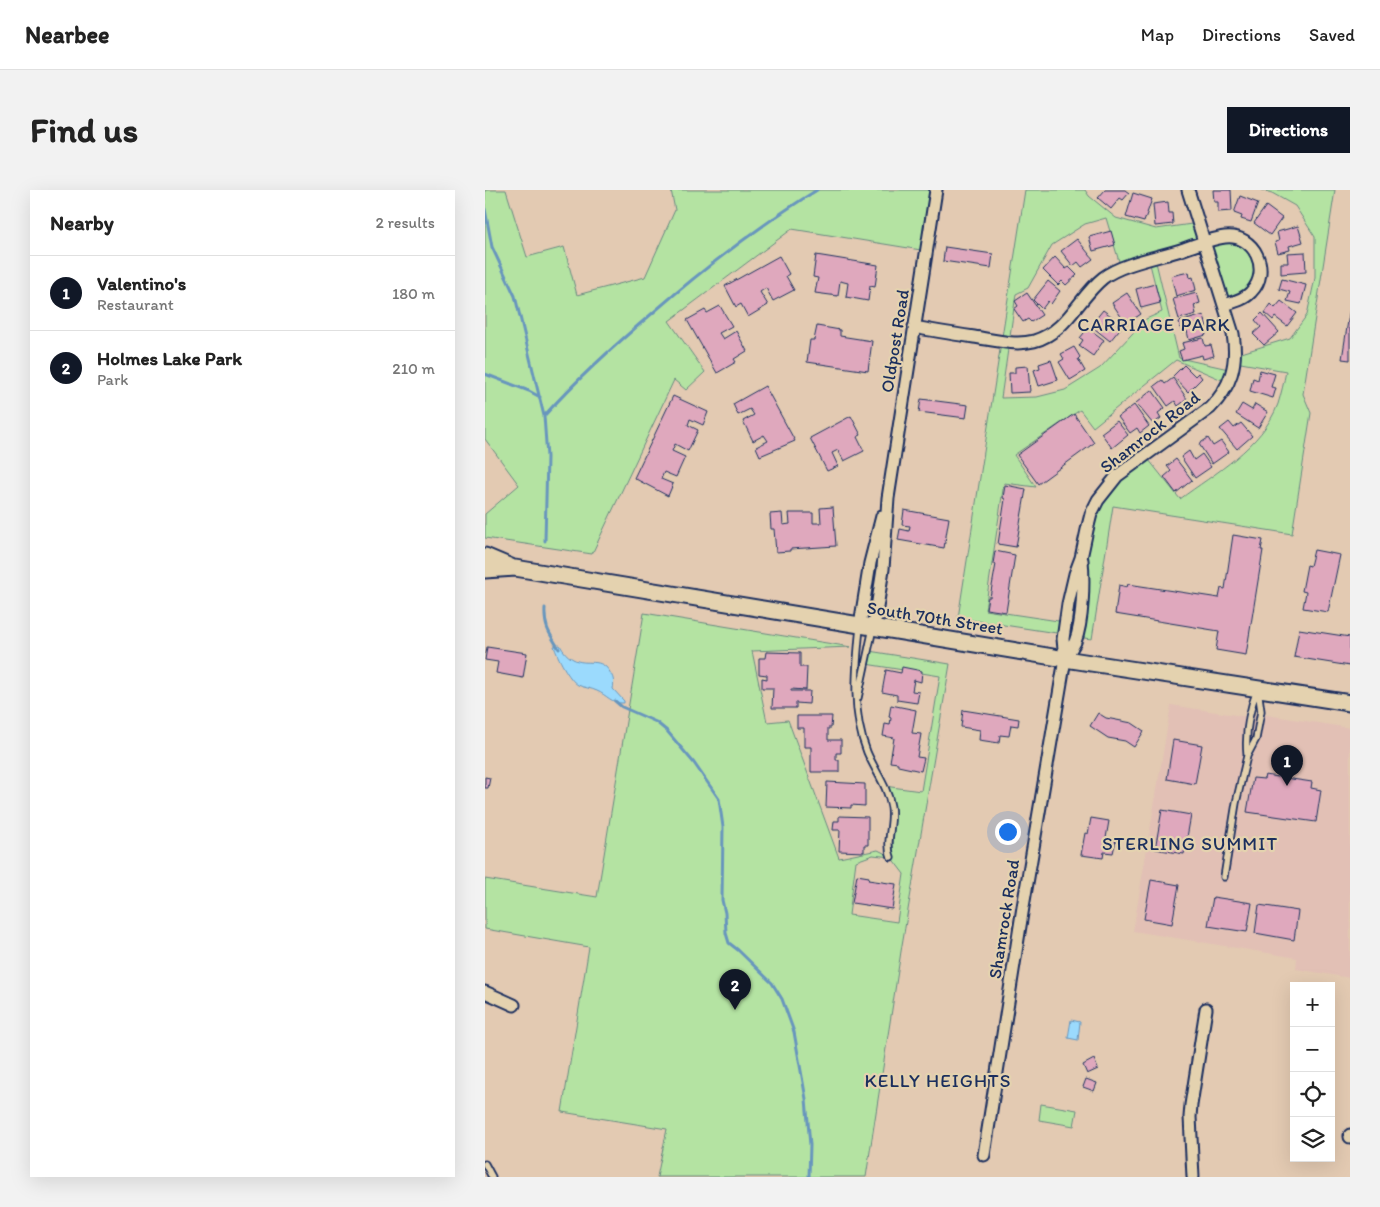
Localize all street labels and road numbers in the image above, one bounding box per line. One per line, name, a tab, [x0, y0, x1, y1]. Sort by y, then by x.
street label: Oldpost Road	[876, 287, 914, 394]
street label: Shamrock Road	[1096, 386, 1205, 478]
street label: South 70th Street	[865, 596, 1005, 640]
street label: Shamrock Road	[984, 857, 1024, 980]

